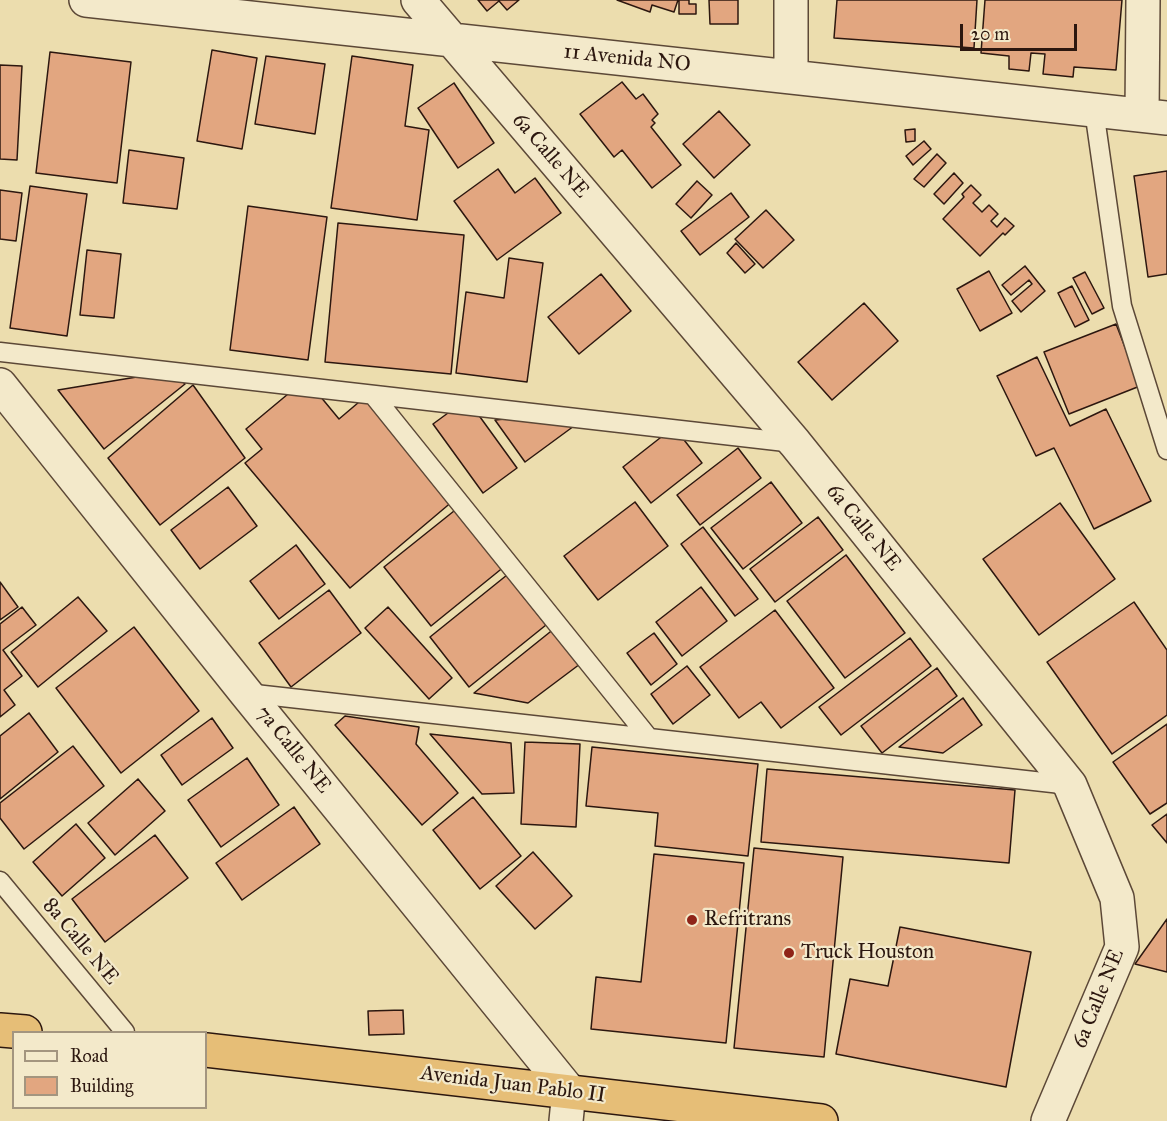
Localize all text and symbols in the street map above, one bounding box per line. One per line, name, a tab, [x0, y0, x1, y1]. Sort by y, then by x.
scale bar	[963, 12, 1080, 50]
text: 20 m	[971, 23, 1009, 45]
street label: 11 Avenida NO	[562, 40, 692, 78]
street label: 6a Calle NE	[506, 108, 594, 204]
street label: 6a Calle NE	[820, 479, 906, 577]
street label: 7a Calle NE	[250, 701, 336, 799]
street label: 8a Calle NE	[37, 894, 123, 990]
place label: Refritrans	[704, 907, 791, 933]
marker: Refritrans	[685, 913, 699, 927]
place label: Truck Houston	[801, 940, 934, 966]
marker: Truck Houston	[782, 946, 796, 960]
street label: 6a Calle NE	[1068, 946, 1130, 1052]
legend	[12, 1031, 207, 1109]
text: Road	[70, 1045, 108, 1067]
street label: Avenida Juan Pablo II	[419, 1061, 607, 1109]
text: Building	[70, 1075, 133, 1097]

